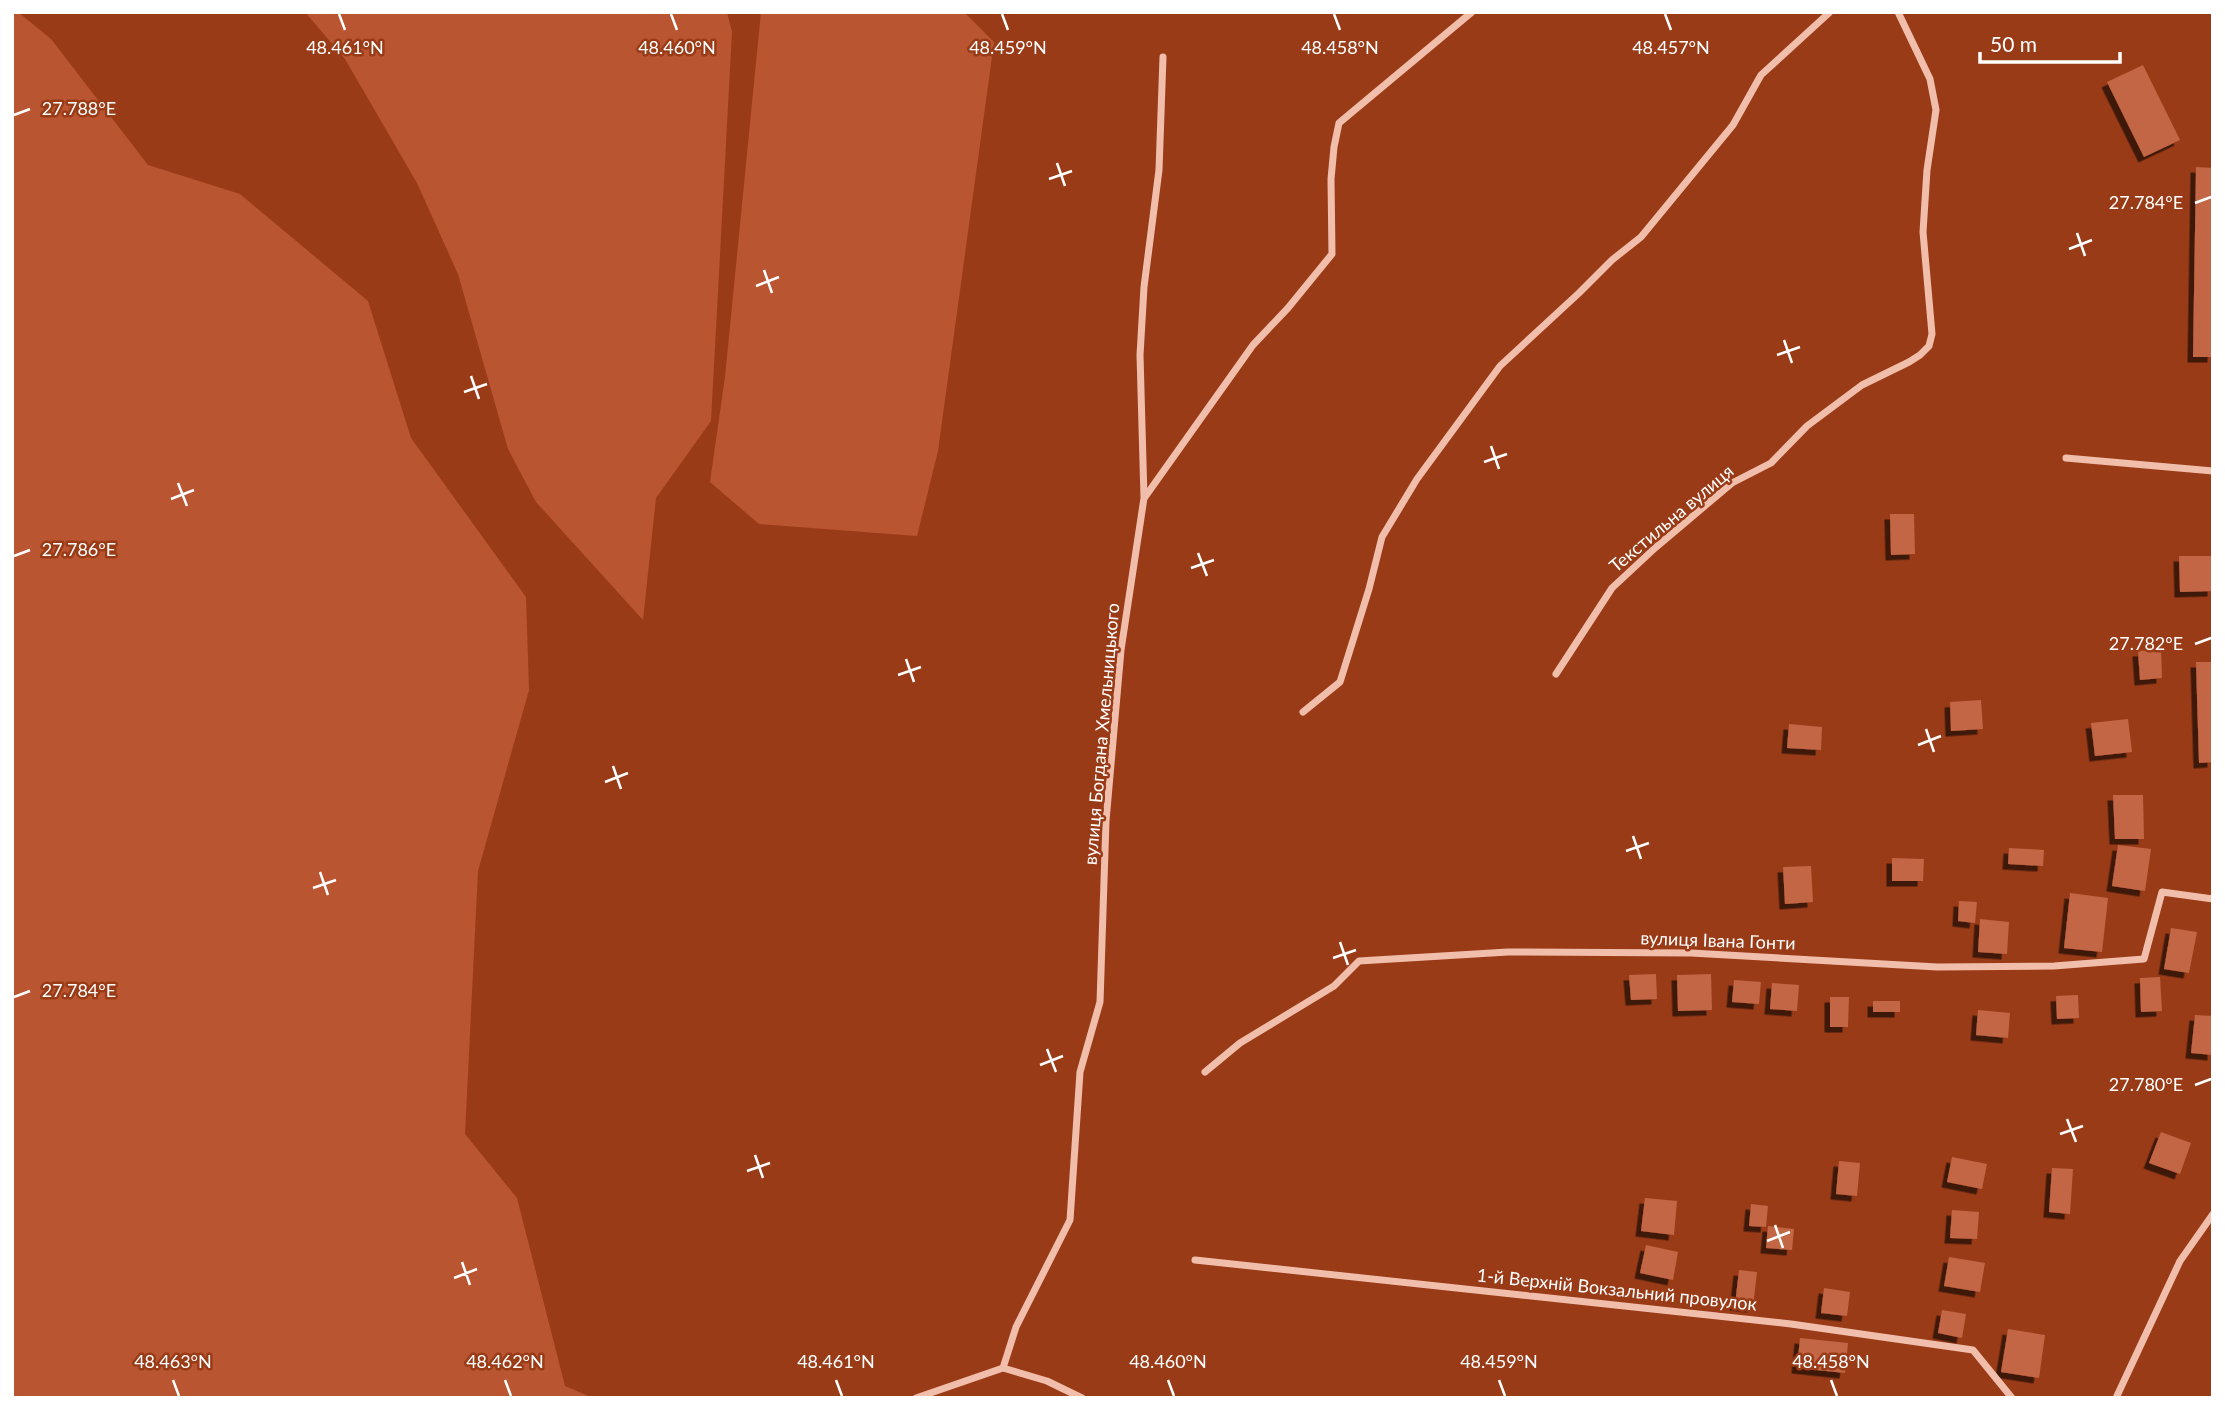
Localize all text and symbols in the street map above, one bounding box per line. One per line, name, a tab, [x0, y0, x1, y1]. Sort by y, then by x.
scale bar	[1980, 21, 2120, 65]
text: 50 m	[1990, 31, 2037, 56]
text: 48.461°N	[306, 36, 384, 58]
text: 48.460°N	[638, 36, 716, 58]
text: 48.459°N	[969, 36, 1047, 58]
text: 48.458°N	[1301, 36, 1379, 58]
text: 48.457°N	[1632, 36, 1710, 58]
text: 27.788°E	[42, 97, 116, 119]
text: 27.784°E	[2109, 191, 2183, 213]
street label: Текстильна вулиця	[1604, 460, 1738, 576]
text: 27.786°E	[42, 538, 116, 560]
street label: вулиця Богдана Хмельницького	[1079, 602, 1123, 866]
text: 27.782°E	[2109, 632, 2183, 654]
street label: вулиця Івана Гонти	[1640, 926, 1796, 954]
text: 27.784°E	[42, 979, 116, 1001]
text: 27.780°E	[2109, 1073, 2183, 1095]
street label: 1-й Верхній Вокзальний провулок	[1476, 1263, 1759, 1315]
text: 48.463°N	[134, 1350, 212, 1372]
text: 48.462°N	[466, 1350, 544, 1372]
text: 48.461°N	[797, 1350, 875, 1372]
text: 48.460°N	[1129, 1350, 1207, 1372]
text: 48.459°N	[1460, 1350, 1538, 1372]
text: 48.458°N	[1792, 1350, 1870, 1372]

